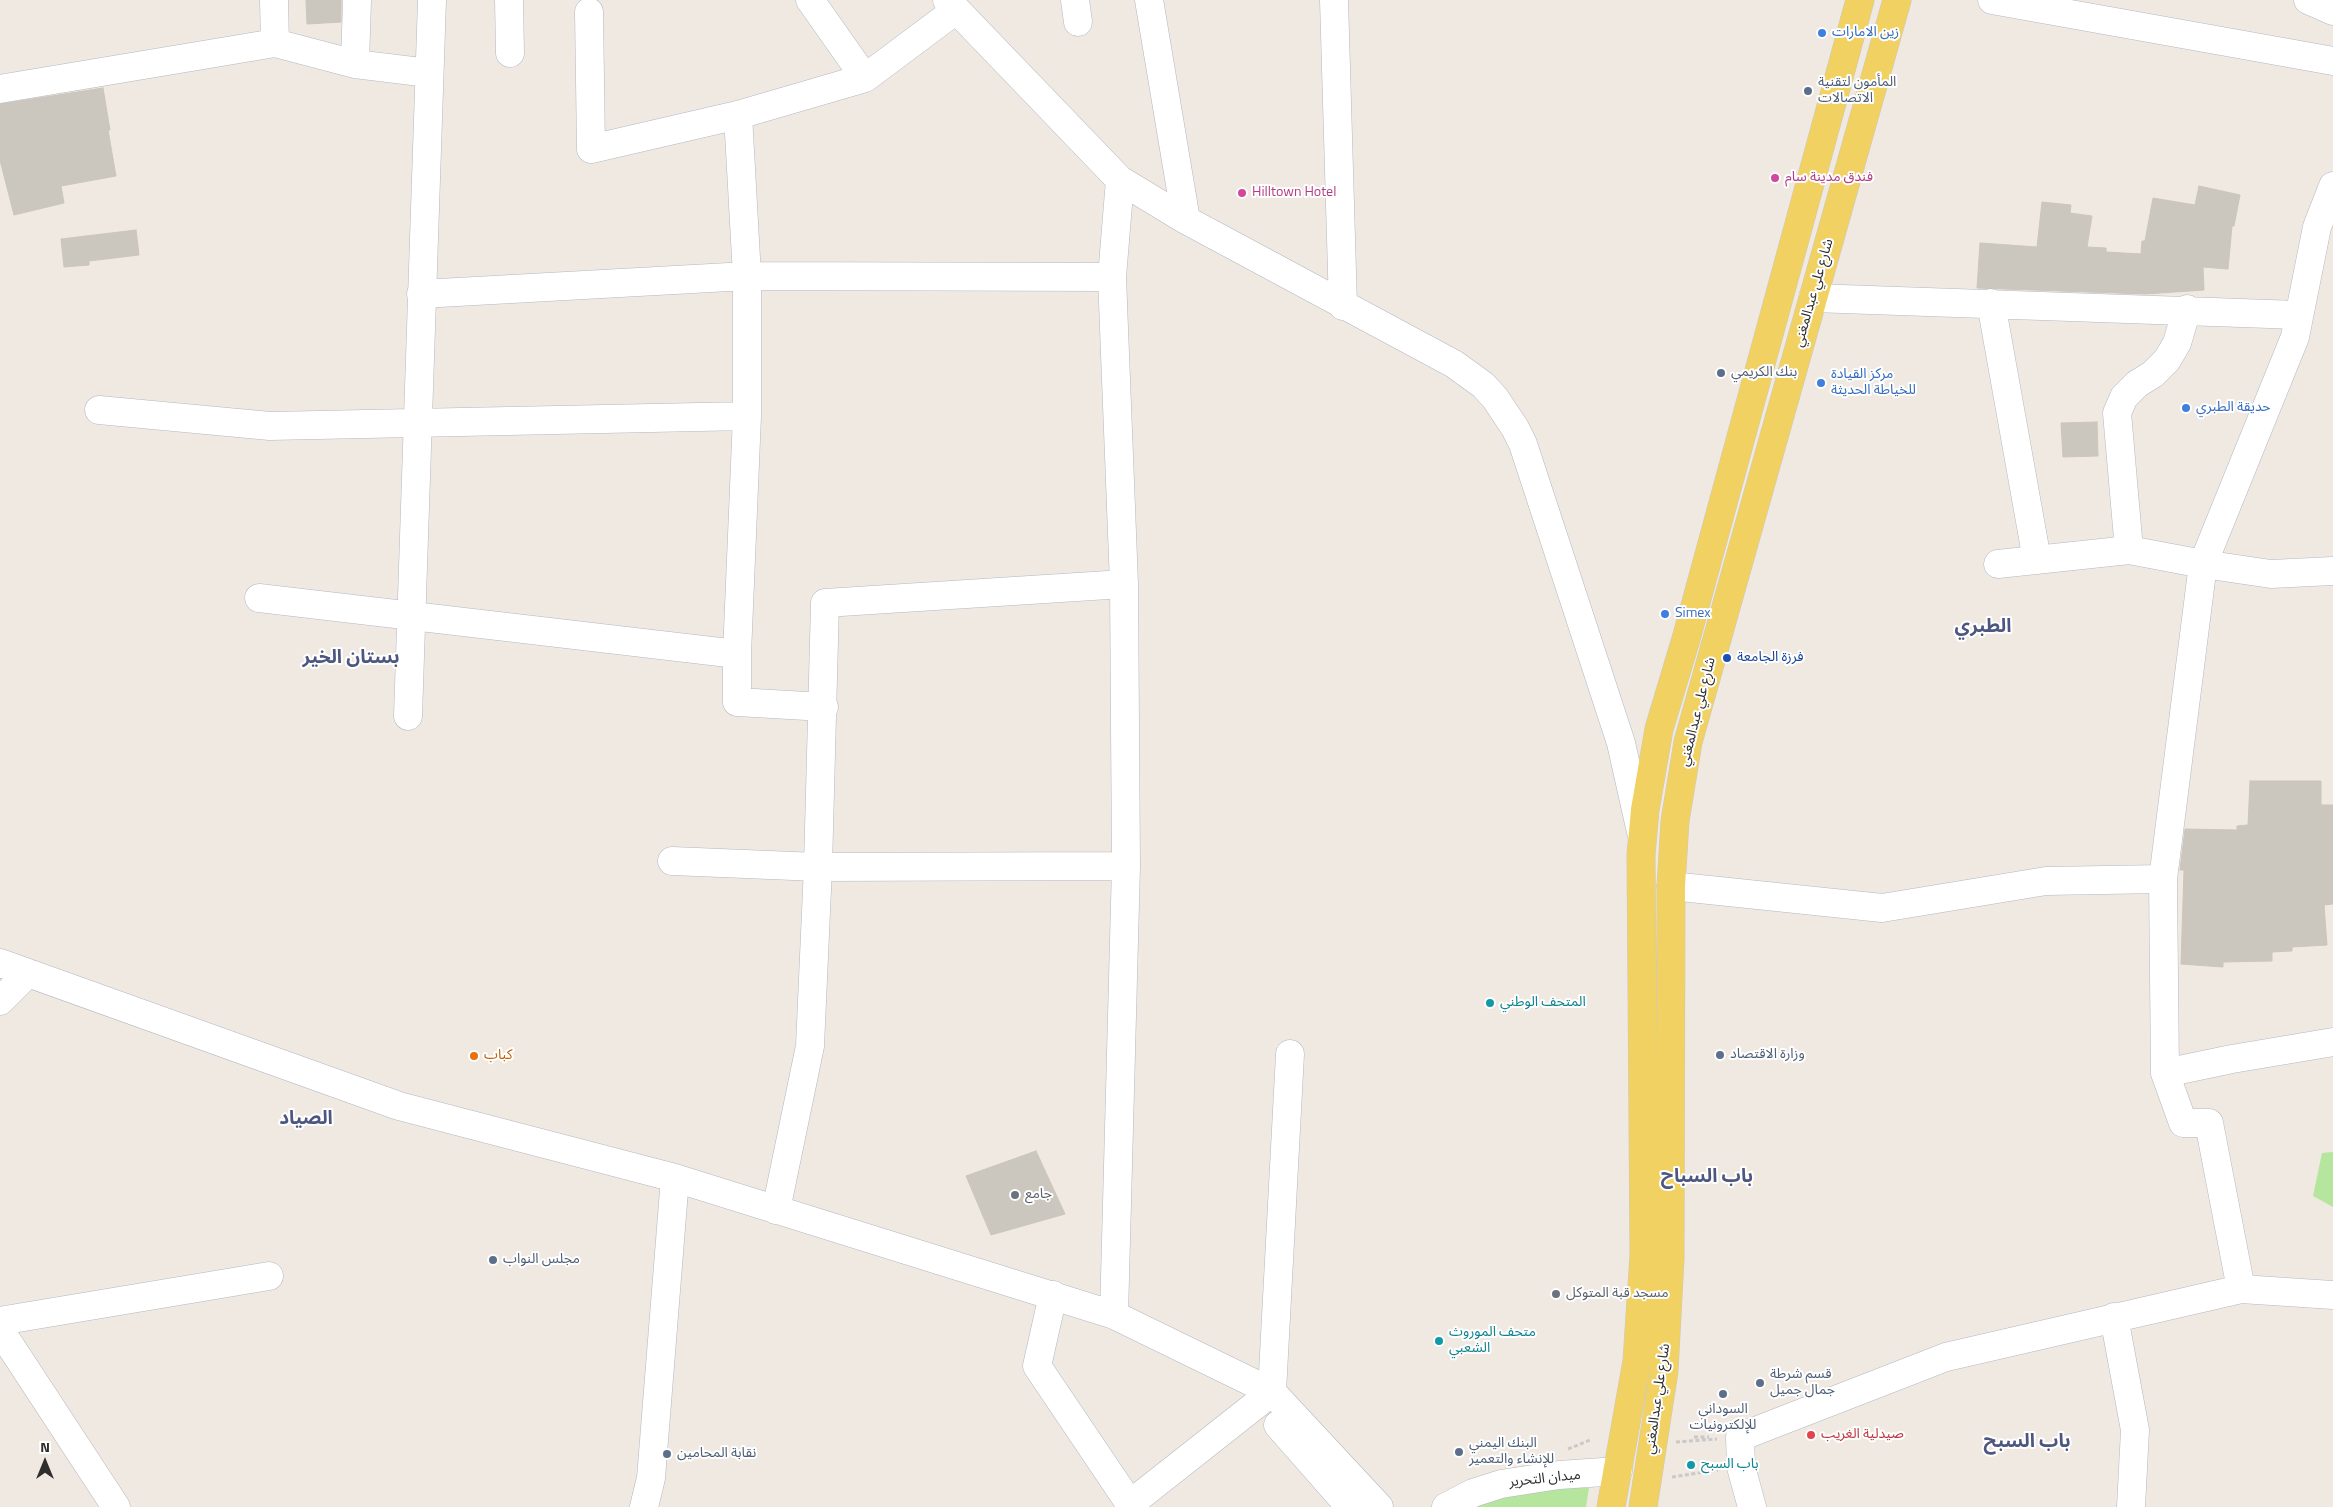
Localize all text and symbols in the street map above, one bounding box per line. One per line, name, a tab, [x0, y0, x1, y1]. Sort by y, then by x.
place label: زين الامارات	[1832, 25, 1899, 41]
marker: زين الامارات	[1816, 27, 1828, 39]
place label: المأمون لتقنية الاتصالات	[1818, 75, 1896, 108]
marker: المأمون لتقنية الاتصالات	[1802, 85, 1814, 97]
place label: فندق مدينة سام	[1785, 170, 1873, 186]
marker: فندق مدينة سام	[1769, 172, 1781, 184]
place label: Hilltown Hotel	[1252, 185, 1336, 201]
marker: Hilltown Hotel	[1236, 187, 1248, 199]
street label: شارع علي عبدالمغني	[1791, 237, 1837, 349]
place label: بنك الكريمي	[1731, 365, 1797, 381]
marker: بنك الكريمي	[1715, 367, 1727, 379]
place label: مركز القيادة للخياطة الحديثة	[1831, 367, 1916, 400]
marker: مركز القيادة للخياطة الحديثة	[1815, 377, 1827, 389]
place label: حديقة الطبري	[2196, 400, 2271, 416]
marker: حديقة الطبري	[2180, 402, 2192, 414]
place label: Simex	[1675, 606, 1711, 622]
marker: Simex	[1659, 608, 1671, 620]
district label: الطبري	[1955, 616, 2011, 638]
district label: بستان الخير	[302, 647, 400, 669]
place label: فرزة الجامعة	[1737, 650, 1804, 666]
marker: فرزة الجامعة	[1721, 652, 1733, 664]
street label: شارع علي عبدالمغني	[1676, 656, 1720, 768]
place label: المتحف الوطني	[1500, 995, 1586, 1011]
marker: المتحف الوطني	[1484, 997, 1496, 1009]
place label: وزارة الاقتصاد	[1730, 1047, 1805, 1063]
place label: كباب	[484, 1048, 513, 1064]
marker: وزارة الاقتصاد	[1714, 1049, 1726, 1061]
marker: كباب	[468, 1050, 480, 1062]
district label: الصياد	[279, 1108, 333, 1130]
district label: باب السباح	[1661, 1166, 1753, 1188]
place label: جامع	[1025, 1187, 1052, 1203]
marker: جامع	[1009, 1189, 1021, 1201]
place label: مجلس النواب	[503, 1252, 580, 1268]
marker: مجلس النواب	[487, 1254, 499, 1266]
place label: مسجد قبة المتوكل	[1566, 1286, 1669, 1302]
marker: مسجد قبة المتوكل	[1550, 1288, 1562, 1300]
place label: متحف الموروث الشعبي	[1449, 1325, 1536, 1358]
marker: متحف الموروث الشعبي	[1433, 1335, 1445, 1347]
street label: شارع علي عبدالمغني	[1642, 1343, 1674, 1455]
place label: قسم شرطة جمال جميل	[1770, 1367, 1835, 1400]
marker: قسم شرطة جمال جميل	[1754, 1377, 1766, 1389]
marker: السوداني للإلكترونيات	[1717, 1388, 1729, 1400]
place label: السوداني للإلكترونيات	[1690, 1402, 1756, 1434]
place label: صيدلية الغريب	[1821, 1427, 1904, 1443]
marker: صيدلية الغريب	[1805, 1429, 1817, 1441]
district label: باب السبح	[1983, 1431, 2071, 1453]
text: N	[40, 1436, 50, 1457]
place label: البنك اليمني للإنشاء والتعمير	[1469, 1436, 1554, 1468]
north arrow	[20, 1437, 70, 1487]
place label: نقابة المحامين	[677, 1446, 756, 1462]
marker: البنك اليمني للإنشاء والتعمير	[1453, 1446, 1465, 1458]
marker: نقابة المحامين	[661, 1448, 673, 1460]
place label: باب السبح	[1701, 1457, 1759, 1473]
marker: باب السبح	[1685, 1459, 1697, 1471]
street label: ميدان التحرير	[1508, 1467, 1582, 1491]

